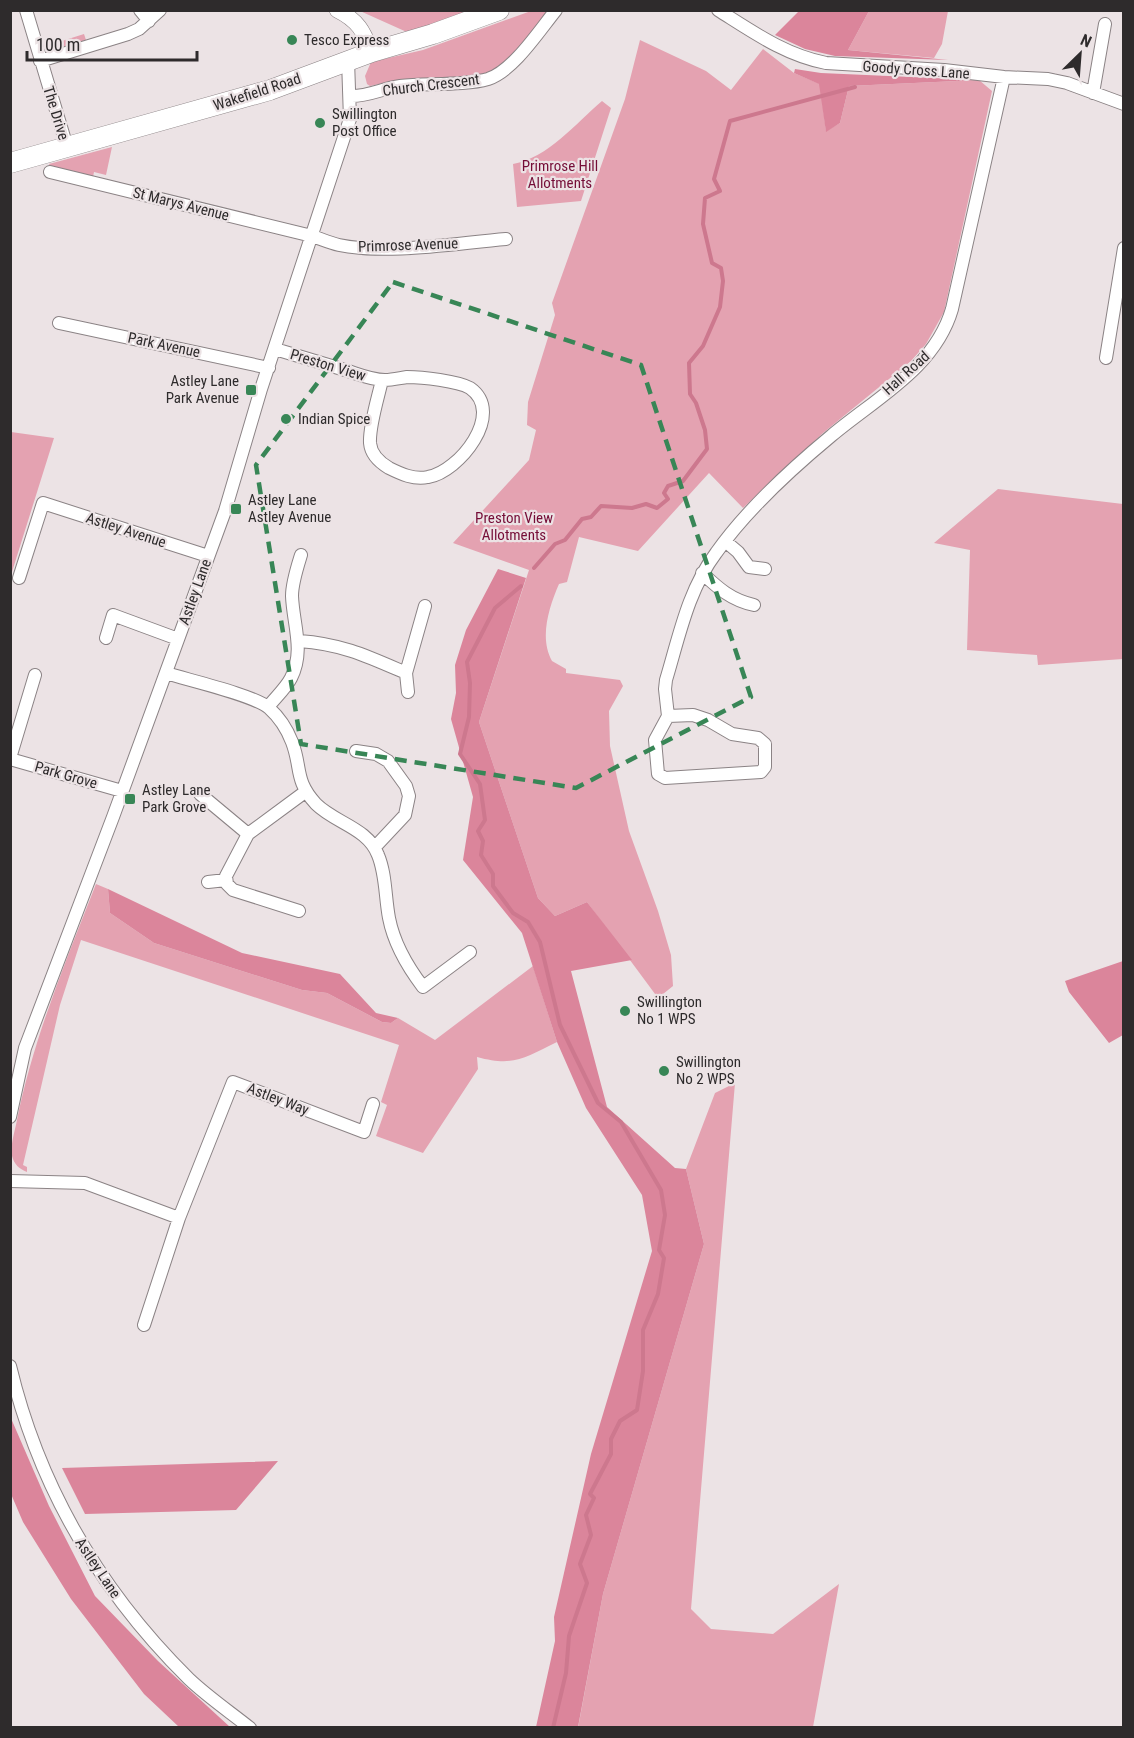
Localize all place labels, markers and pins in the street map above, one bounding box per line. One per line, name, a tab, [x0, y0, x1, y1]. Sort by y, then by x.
place label: Tesco Express	[304, 31, 390, 49]
marker: Tesco Express	[285, 33, 299, 47]
place label: Swillington Post Office	[332, 105, 397, 140]
marker: Swillington Post Office	[313, 116, 327, 130]
place label: Astley Lane Park Avenue	[166, 372, 239, 407]
marker: Astley Lane Park Avenue	[244, 383, 258, 397]
place label: Indian Spice	[298, 410, 370, 428]
marker: Indian Spice	[279, 412, 293, 426]
place label: Astley Lane Astley Avenue	[248, 491, 331, 526]
marker: Astley Lane Astley Avenue	[229, 502, 243, 516]
place label: Astley Lane Park Grove	[142, 781, 211, 816]
marker: Astley Lane Park Grove	[123, 792, 137, 806]
place label: Swillington No 1 WPS	[637, 993, 702, 1028]
marker: Swillington No 1 WPS	[618, 1004, 632, 1018]
place label: Swillington No 2 WPS	[676, 1053, 741, 1088]
marker: Swillington No 2 WPS	[657, 1064, 671, 1078]

